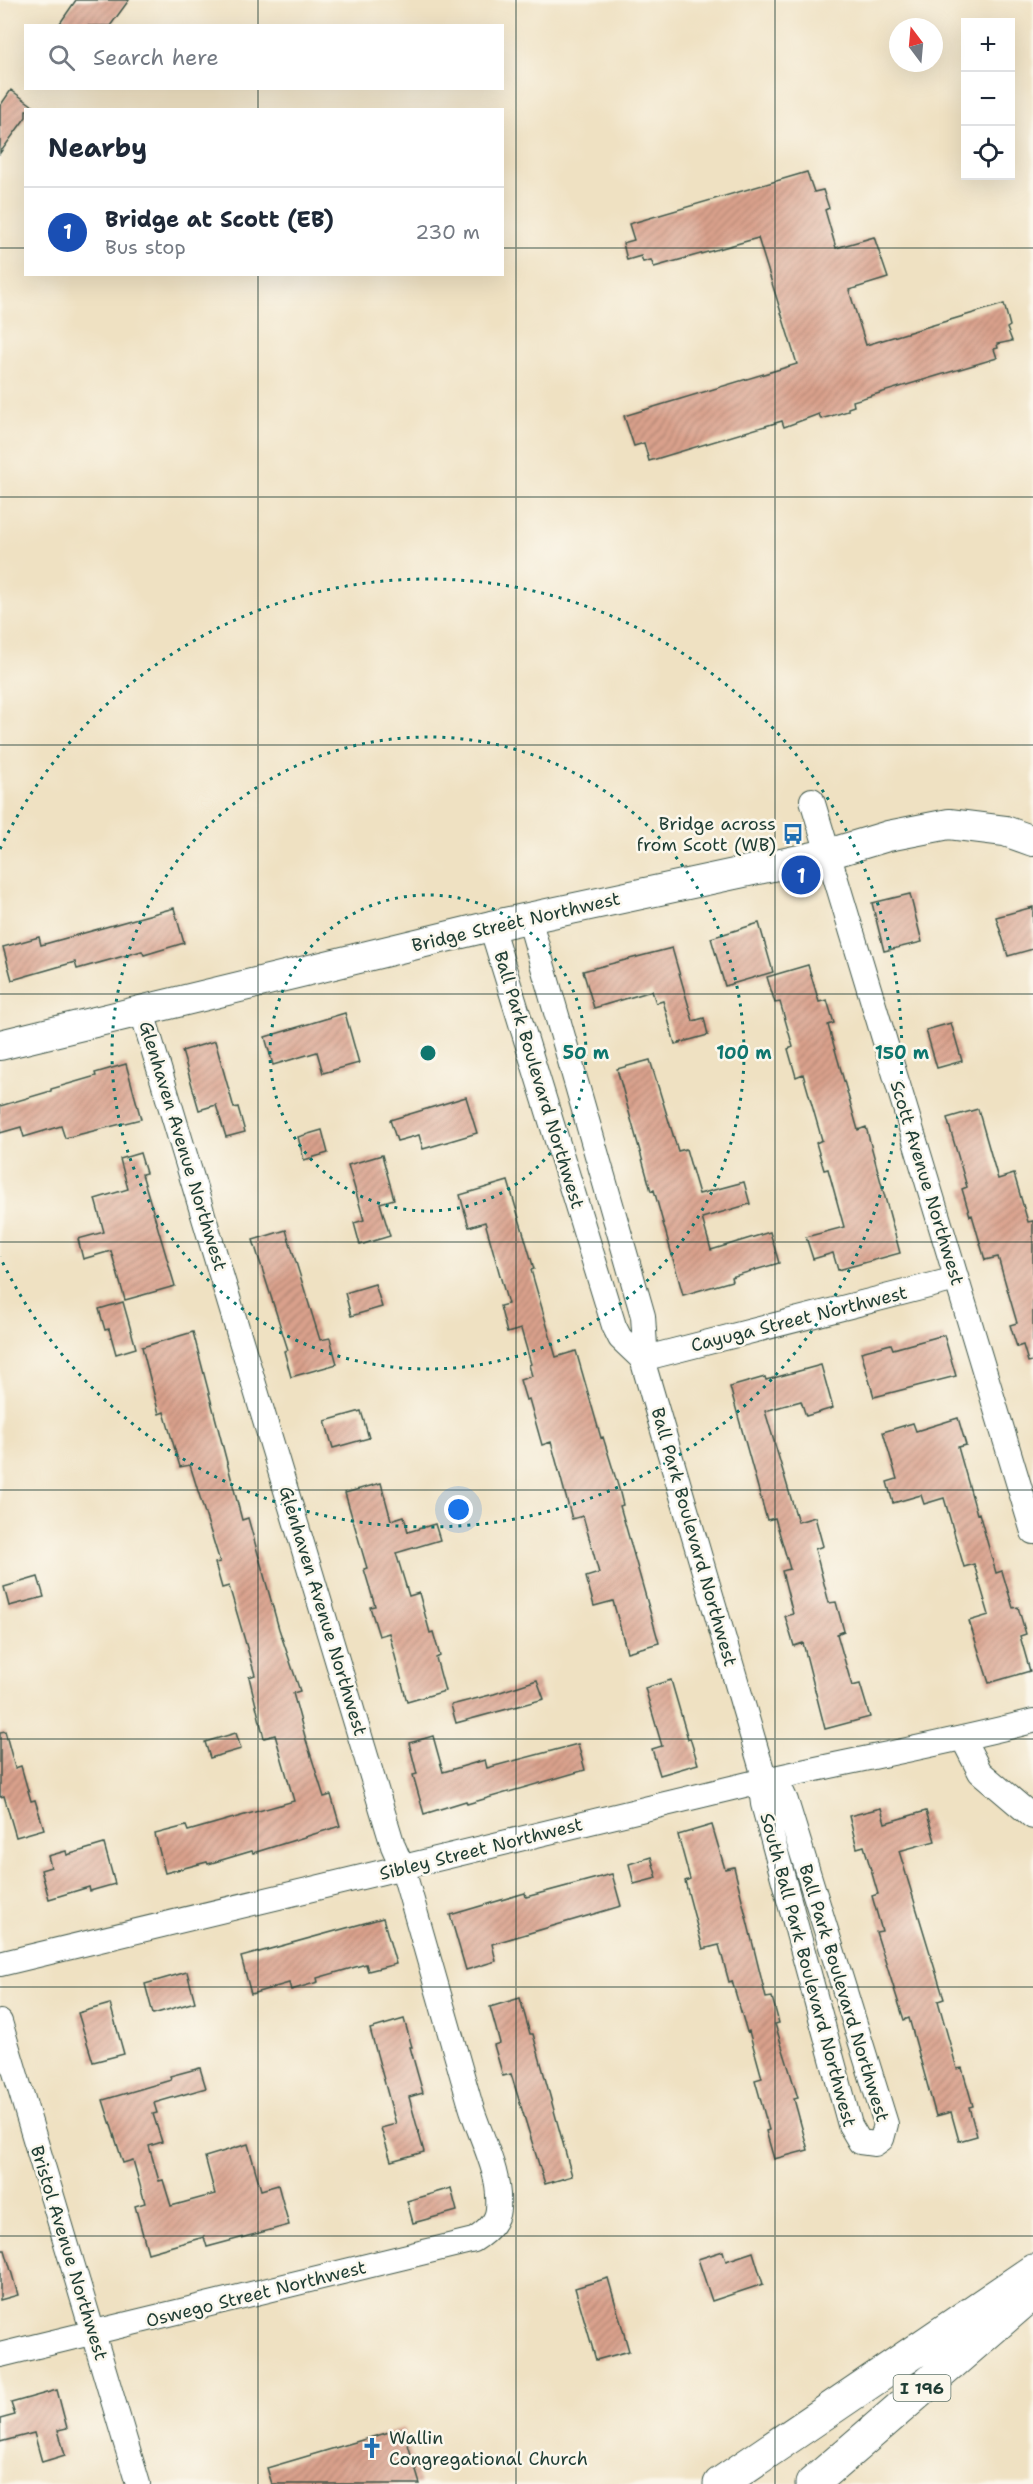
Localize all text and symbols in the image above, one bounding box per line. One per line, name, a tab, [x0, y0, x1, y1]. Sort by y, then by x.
north arrow	[889, 18, 943, 72]
map controls	[961, 18, 1015, 180]
button: +	[961, 18, 1015, 72]
search box	[24, 24, 504, 90]
icon: search	[45, 41, 78, 74]
text: Search here	[93, 43, 219, 72]
button: −	[961, 72, 1015, 126]
button: locate	[961, 126, 1015, 180]
text: Nearby	[48, 130, 147, 165]
text: Bridge at Scott (EB)	[105, 205, 334, 234]
text: 1	[63, 219, 72, 245]
text: 230 m	[415, 219, 480, 245]
text: Bus stop	[105, 234, 186, 260]
place label: Bridge across from Scott (WB)	[637, 812, 776, 857]
bus stop icon: Bridge across from Scott (WB)	[781, 822, 805, 846]
pin: 1	[782, 852, 820, 898]
street label: Bridge Street Northwest	[409, 886, 623, 958]
street label: Ball Park Boulevard Northwest	[488, 948, 590, 1212]
street label: Glenhaven Avenue Northwest	[134, 1018, 233, 1274]
text: 50 m	[563, 1041, 610, 1065]
text: 100 m	[716, 1041, 772, 1065]
text: 150 m	[875, 1041, 930, 1065]
centre of rings	[418, 1043, 438, 1063]
street label: Scott Avenue Northwest	[884, 1078, 970, 1288]
street label: Cayuga Street Northwest	[688, 1280, 910, 1358]
street label: Ball Park Boulevard Northwest	[645, 1405, 743, 1669]
street label: Glenhaven Avenue Northwest	[274, 1483, 373, 1739]
your location	[444, 1495, 473, 1524]
street label: South Ball Park Boulevard Northwest	[756, 1811, 860, 2129]
street label: Sibley Street Northwest	[377, 1812, 585, 1886]
street label: Ball Park Boulevard Northwest	[794, 1862, 894, 2124]
street label: Bristol Avenue Northwest	[25, 2143, 113, 2363]
street label: Oswego Street Northwest	[143, 2255, 369, 2333]
road number: I 196	[894, 2375, 950, 2401]
place label: Wallin Congregational Church	[389, 2426, 588, 2471]
church icon: Wallin Congregational Church	[360, 2436, 384, 2460]

